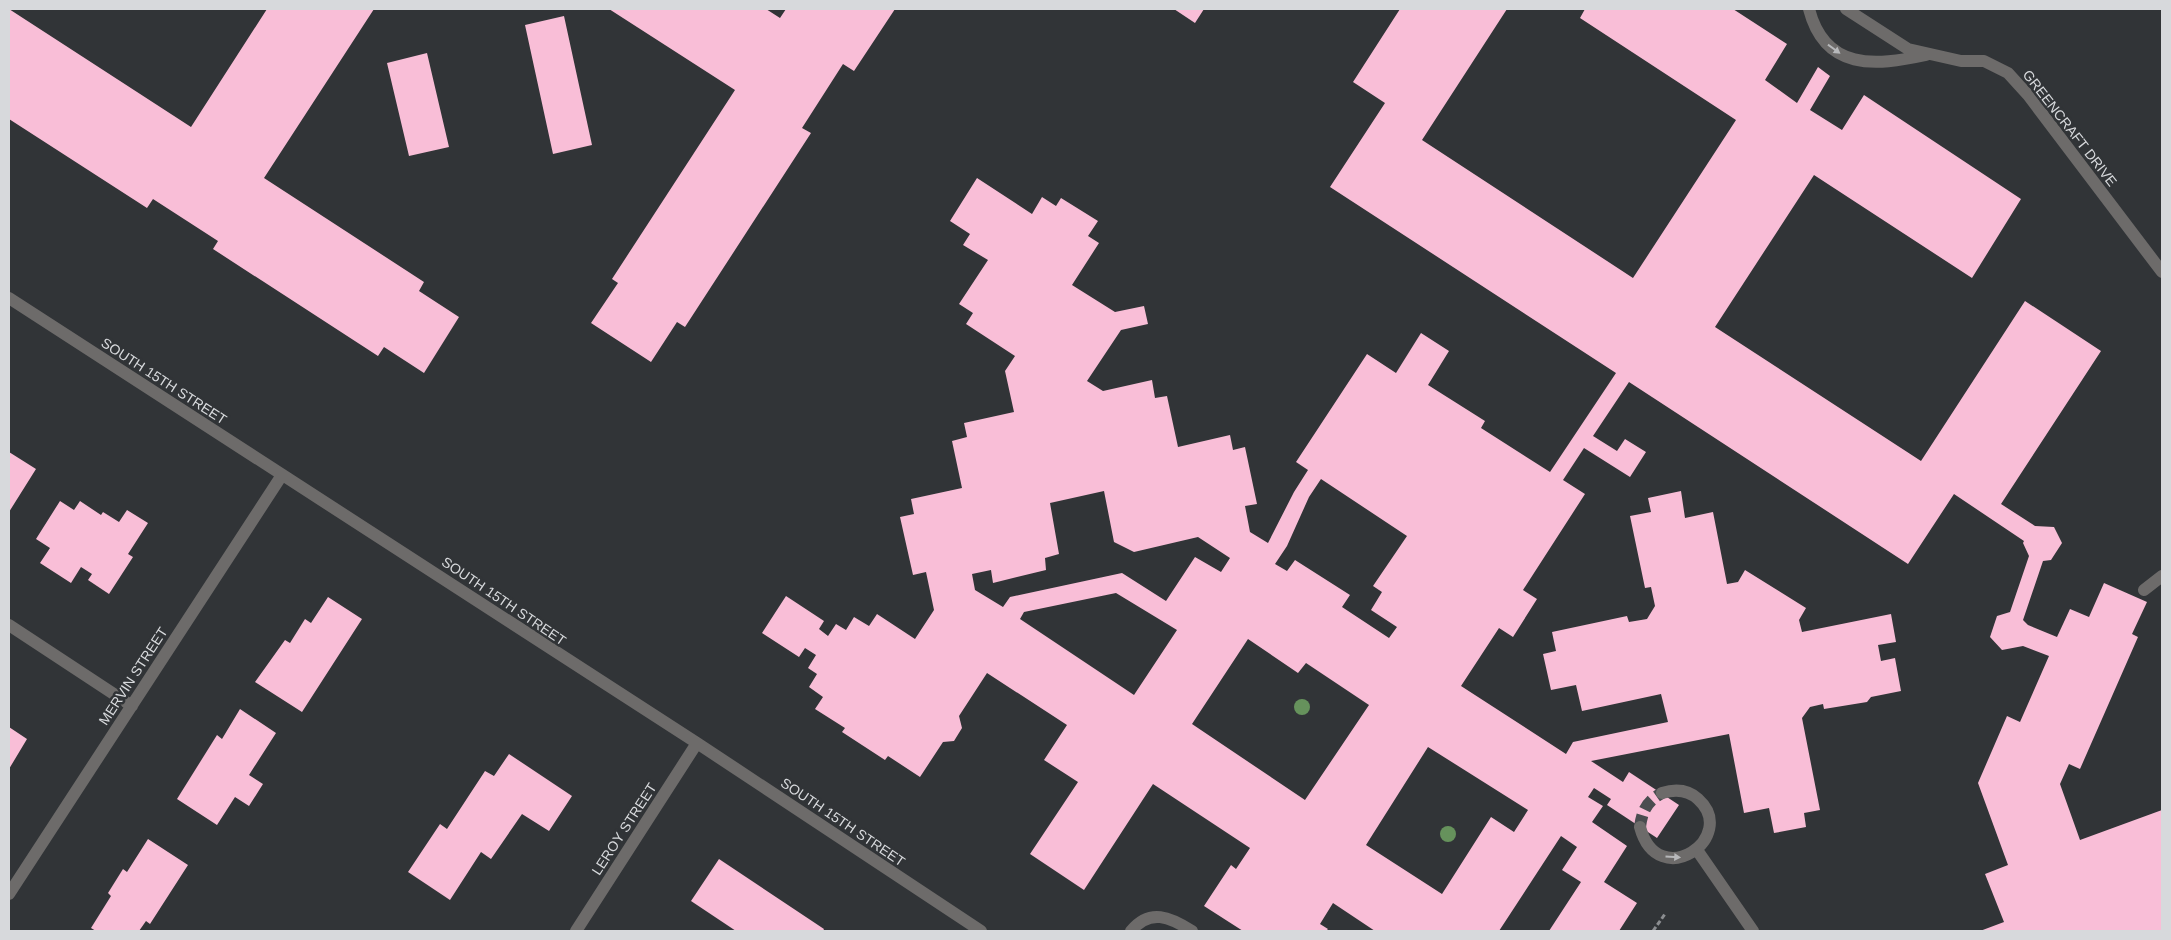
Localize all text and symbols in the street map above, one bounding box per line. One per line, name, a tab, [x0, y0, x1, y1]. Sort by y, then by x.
one-way arrow	[1827, 44, 1841, 54]
street label: GREENCRAFT DRIVE	[2020, 67, 2120, 189]
street label: SOUTH 15TH STREET	[98, 334, 230, 428]
street label: SOUTH 15TH STREET	[439, 553, 569, 649]
street label: MERVIN STREET	[95, 624, 171, 728]
street label: SOUTH 15TH STREET	[778, 774, 908, 870]
street label: LEROY STREET	[588, 780, 660, 878]
one-way arrow	[1665, 853, 1681, 861]

